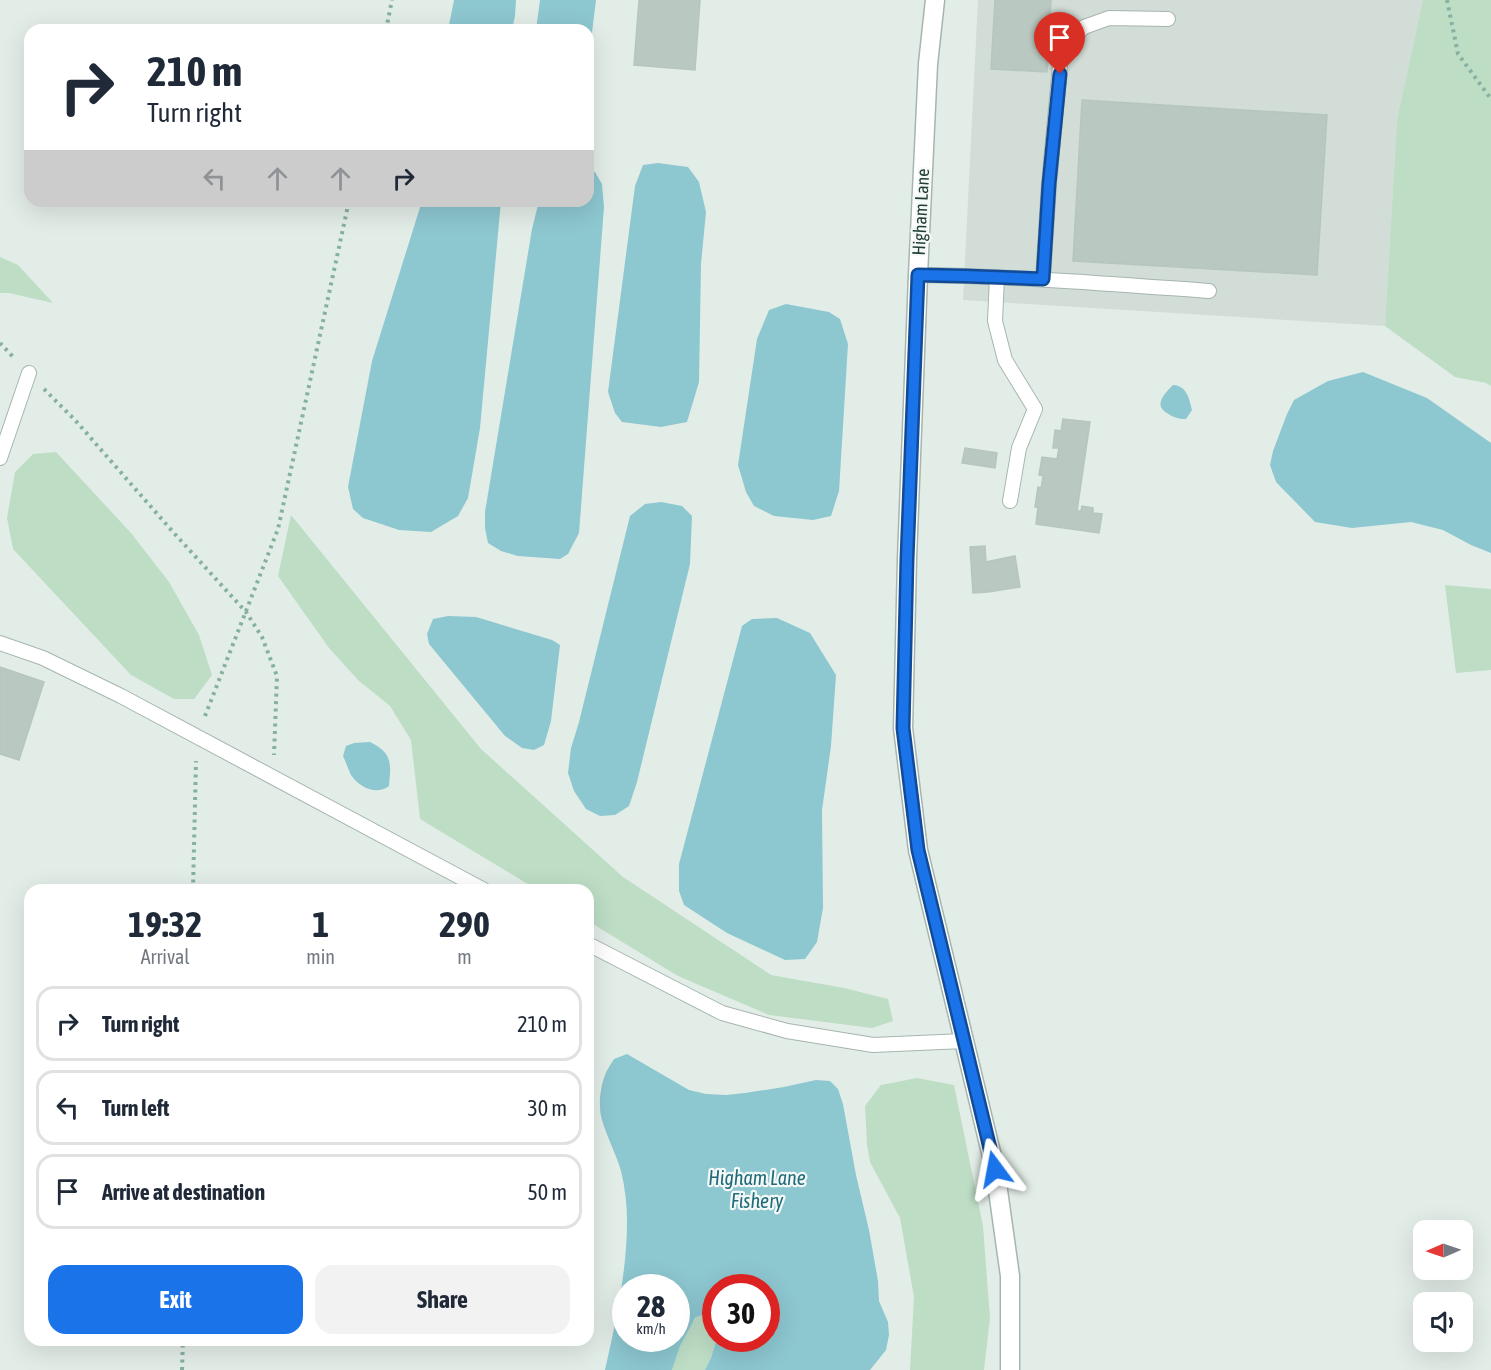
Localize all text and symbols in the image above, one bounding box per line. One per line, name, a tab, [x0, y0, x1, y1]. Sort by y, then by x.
pin	[1034, 12, 1085, 74]
icon: arrive	[1043, 21, 1076, 54]
text: 210 m	[147, 47, 242, 95]
icon: right	[48, 48, 126, 126]
text: Turn right	[147, 97, 242, 128]
icon: left	[198, 162, 231, 195]
icon: ahead	[261, 162, 294, 195]
icon: ahead	[324, 162, 357, 195]
icon: right	[387, 162, 420, 195]
street label: Higham Lane	[908, 168, 933, 256]
text: 19:32	[128, 903, 202, 945]
text: 1	[312, 903, 329, 945]
text: 290	[439, 903, 490, 945]
text: Arrival	[141, 945, 190, 968]
text: min	[306, 945, 335, 968]
text: m	[457, 945, 472, 968]
icon: right	[51, 1007, 84, 1040]
text: Turn right	[102, 1011, 179, 1037]
text: 210 m	[517, 1011, 567, 1037]
icon: left	[51, 1091, 84, 1124]
text: Turn left	[102, 1095, 169, 1121]
text: 30 m	[527, 1095, 567, 1121]
position arrow	[963, 1137, 1027, 1201]
water label: Higham Lane Fishery	[708, 1166, 806, 1212]
icon: arrive	[51, 1175, 84, 1208]
text: Arrive at destination	[102, 1179, 265, 1205]
text: 50 m	[527, 1179, 567, 1205]
north arrow	[1413, 1220, 1473, 1280]
map controls	[1413, 1220, 1473, 1352]
button: Exit	[48, 1265, 303, 1334]
button: Share	[315, 1265, 570, 1334]
speed limit sign: 30	[702, 1274, 780, 1352]
text: 28	[637, 1289, 665, 1323]
button: sound	[1413, 1292, 1473, 1352]
text: km/h	[636, 1320, 666, 1337]

